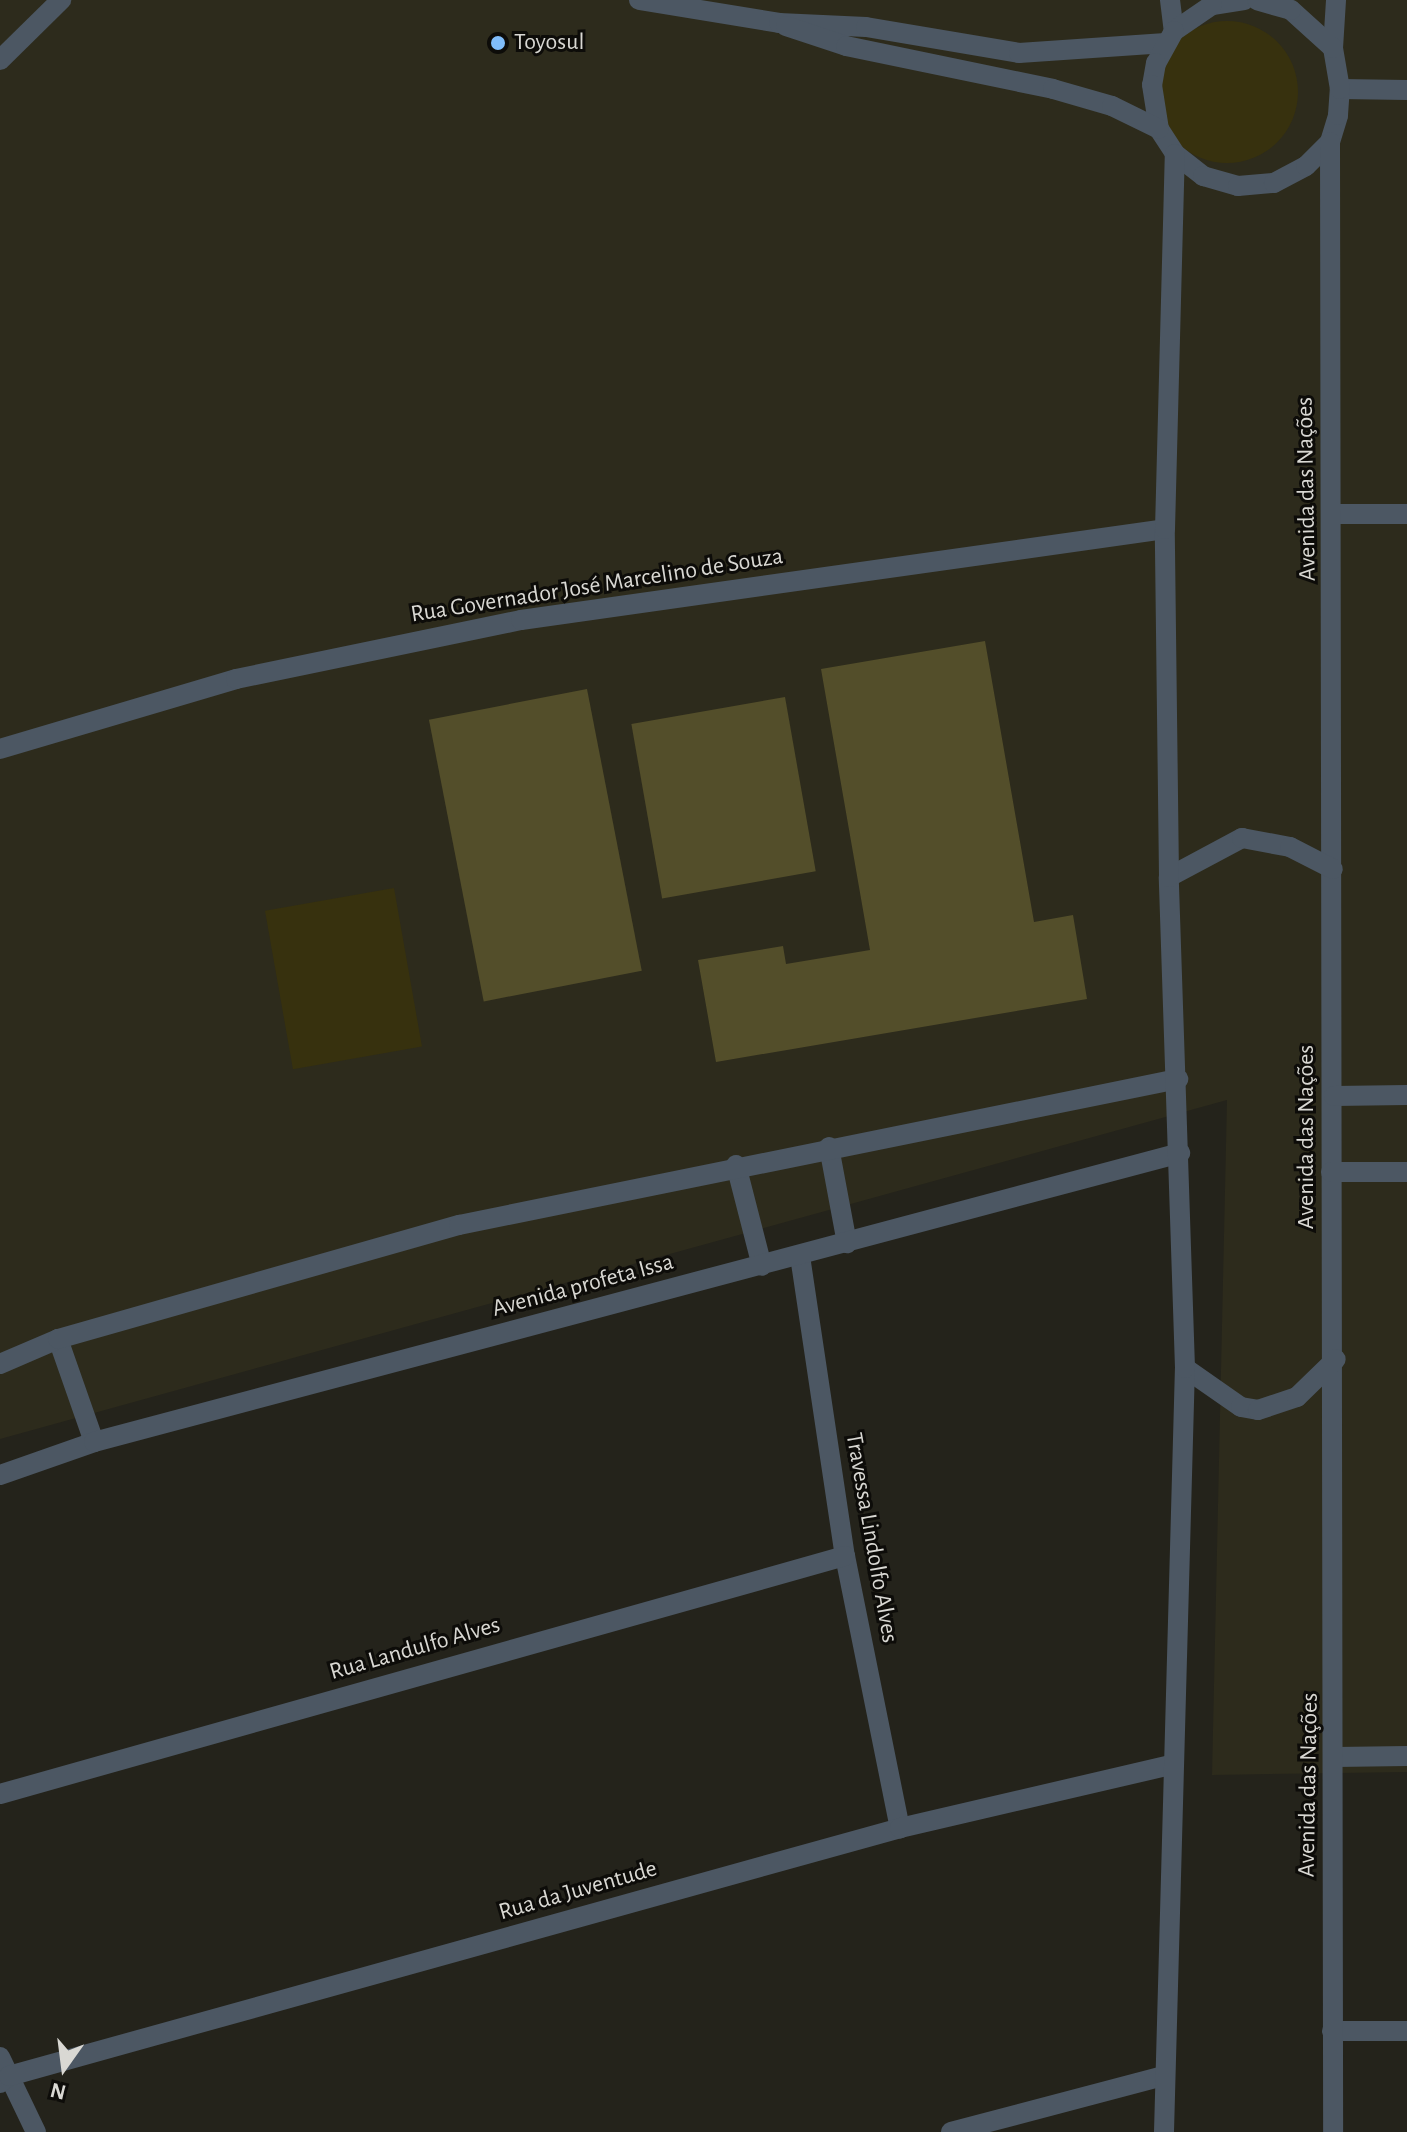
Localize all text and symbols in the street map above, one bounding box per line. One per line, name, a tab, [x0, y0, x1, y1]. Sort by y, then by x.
place label: Toyosul	[514, 29, 584, 57]
marker: Toyosul	[489, 34, 507, 52]
street label: Avenida das Nações	[1291, 397, 1323, 581]
street label: Rua Governador José Marcelino de Souza	[409, 542, 785, 630]
street label: Avenida das Nações	[1293, 1045, 1321, 1229]
street label: Avenida profeta Issa	[489, 1248, 677, 1324]
street label: Travessa Lindolfo Alves	[838, 1431, 904, 1645]
street label: Rua Landulfo Alves	[326, 1611, 504, 1687]
street label: Avenida das Nações	[1293, 1693, 1325, 1877]
street label: Rua da Juventude	[496, 1855, 660, 1927]
north arrow	[24, 2028, 104, 2108]
text: N	[48, 2079, 68, 2104]

